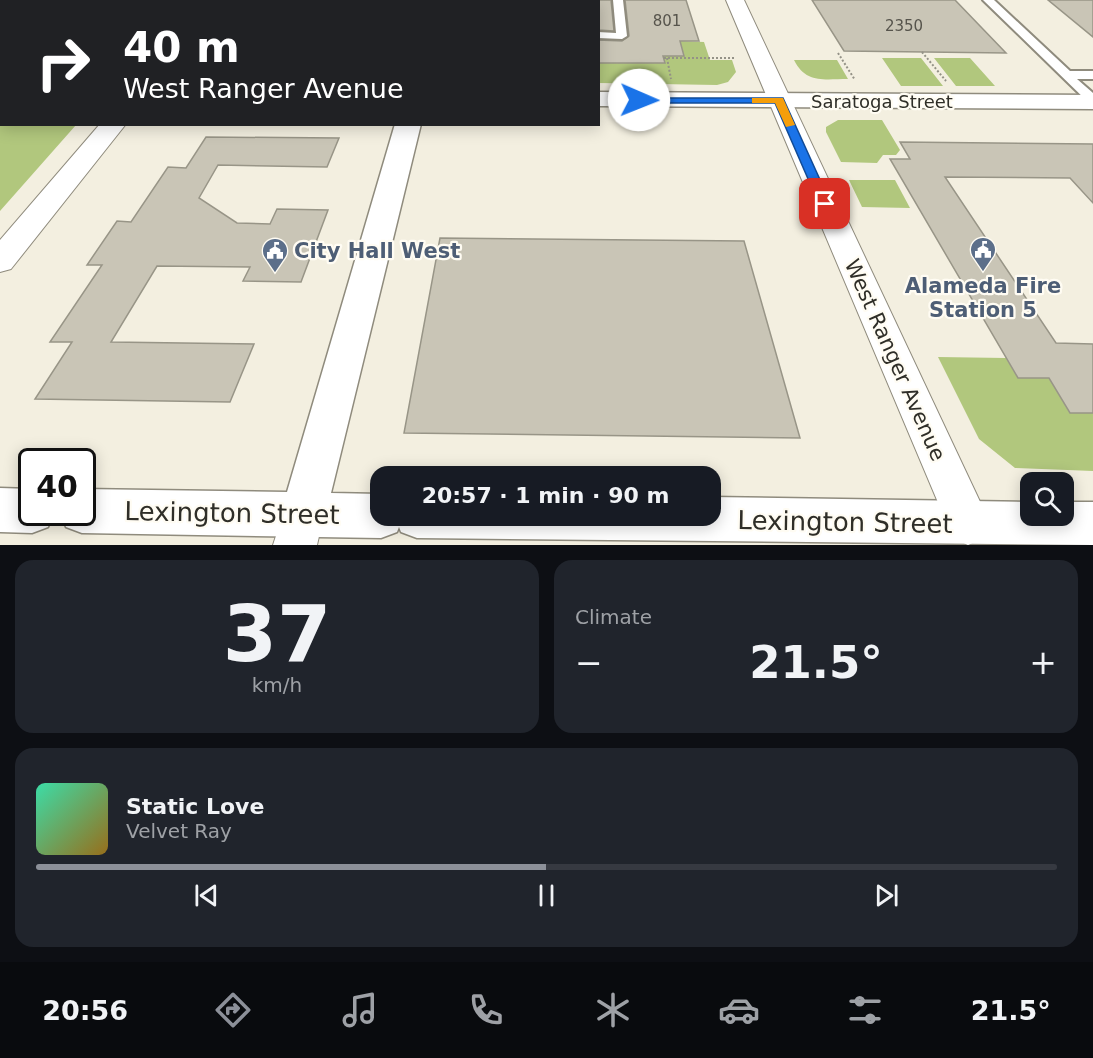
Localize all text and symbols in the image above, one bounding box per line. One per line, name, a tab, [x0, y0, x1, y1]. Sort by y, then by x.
house number: 801	[653, 12, 681, 30]
house number: 2350	[885, 17, 923, 35]
text: 40 m	[123, 23, 240, 72]
icon: right	[24, 24, 102, 102]
position arrow	[607, 68, 671, 132]
text: West Ranger Avenue	[123, 73, 404, 104]
street label: Saratoga Street	[811, 91, 953, 112]
pin	[799, 178, 850, 229]
icon: arrive	[808, 187, 841, 220]
public building icon: Alameda Fire Station 5	[968, 235, 998, 273]
public building icon: City Hall West	[260, 236, 290, 274]
place label: City Hall West	[294, 239, 460, 263]
street label: West Ranger Avenue	[840, 255, 950, 465]
place label: Alameda Fire Station 5	[905, 274, 1061, 322]
speed limit sign: 40	[18, 448, 96, 526]
map controls	[1020, 472, 1074, 526]
button: search	[1020, 472, 1074, 526]
text: 20:57 · 1 min · 90 m	[422, 483, 669, 508]
street label: Lexington Street	[124, 496, 340, 530]
street label: Lexington Street	[737, 505, 953, 539]
text: 37	[223, 589, 331, 679]
text: Climate	[575, 605, 652, 629]
text: 21.5°	[749, 636, 883, 689]
text: −	[575, 643, 603, 682]
text: +	[1029, 643, 1057, 682]
text: km/h	[252, 673, 302, 697]
text: Static Love	[126, 794, 264, 819]
text: Velvet Ray	[126, 819, 232, 843]
icon: previous	[190, 879, 223, 912]
icon: pause	[530, 879, 563, 912]
icon: next	[870, 879, 903, 912]
icon: directions	[212, 989, 254, 1031]
icon: music	[339, 989, 381, 1031]
icon: phone	[465, 989, 507, 1031]
icon: climate	[592, 989, 634, 1031]
icon: car	[718, 989, 760, 1031]
icon: filters	[844, 989, 886, 1031]
text: 20:56	[42, 995, 128, 1026]
text: 21.5°	[971, 995, 1051, 1026]

